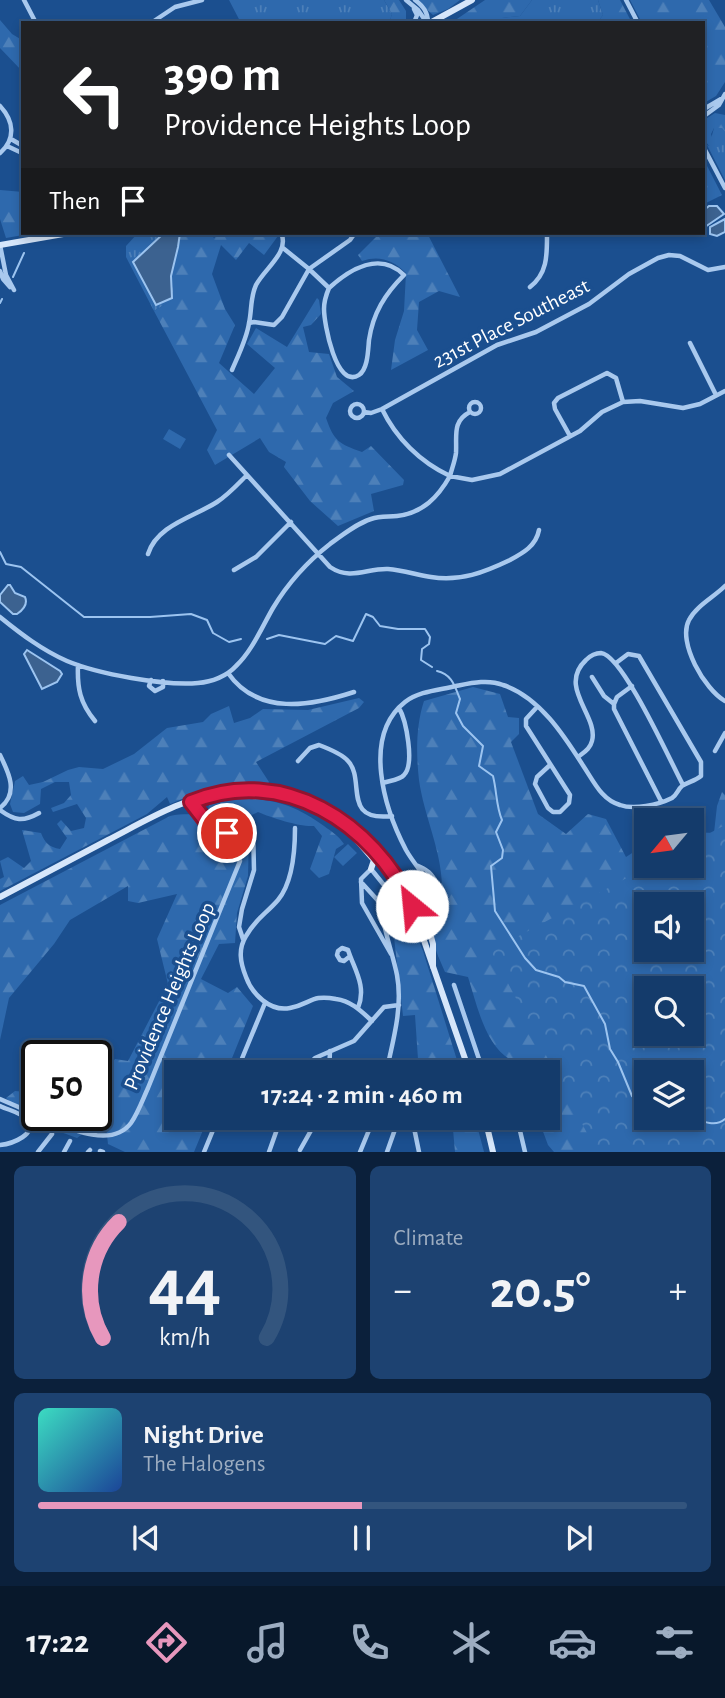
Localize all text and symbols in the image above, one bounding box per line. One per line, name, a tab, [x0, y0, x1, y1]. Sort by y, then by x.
icon: left	[49, 49, 140, 140]
text: 390 m	[164, 51, 281, 100]
text: Providence Heights Loop	[164, 109, 471, 141]
icon: arrive	[114, 182, 152, 220]
text: Then	[49, 188, 100, 214]
street label: 231st Place Southeast	[430, 275, 593, 372]
pin	[197, 803, 257, 863]
north arrow	[634, 808, 704, 878]
map controls	[634, 808, 704, 1130]
icon: arrive	[208, 814, 246, 852]
position arrow	[375, 869, 449, 943]
button: sound	[634, 892, 704, 962]
street label: Providence Heights Loop	[120, 899, 219, 1093]
button: search	[634, 976, 704, 1046]
speed limit sign: 50	[21, 1040, 112, 1131]
button: layers	[634, 1060, 704, 1130]
text: 17:24 · 2 min · 460 m	[261, 1082, 463, 1108]
text: Climate	[394, 1227, 463, 1250]
text: 44	[148, 1251, 221, 1324]
text: 20.5°	[490, 1265, 591, 1317]
text: −	[394, 1272, 412, 1310]
text: +	[669, 1272, 687, 1310]
text: km/h	[159, 1325, 211, 1350]
text: Night Drive	[143, 1422, 264, 1448]
text: The Halogens	[143, 1453, 265, 1476]
icon: previous	[127, 1519, 165, 1557]
icon: pause	[343, 1519, 381, 1557]
icon: next	[560, 1519, 598, 1557]
icon: directions	[142, 1618, 191, 1667]
icon: music	[243, 1618, 292, 1667]
icon: phone	[345, 1618, 394, 1667]
icon: climate	[447, 1618, 496, 1667]
icon: car	[548, 1618, 597, 1667]
icon: filters	[650, 1618, 699, 1667]
text: 17:22	[26, 1626, 89, 1658]

